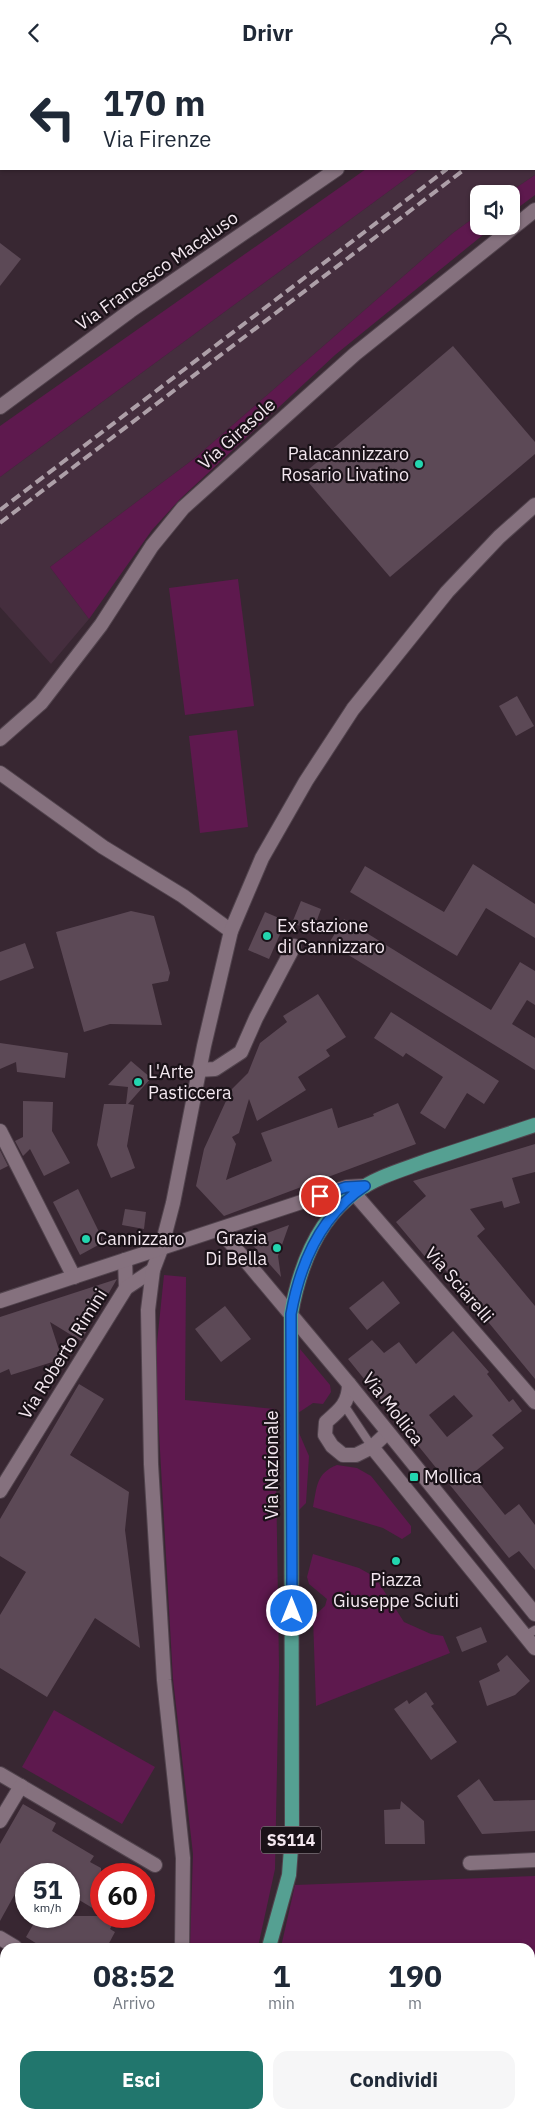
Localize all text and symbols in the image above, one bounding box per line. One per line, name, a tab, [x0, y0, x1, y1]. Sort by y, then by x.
text: Drivr	[242, 18, 293, 47]
icon: back	[20, 19, 48, 47]
icon: person	[487, 19, 515, 47]
text: 170 m	[103, 80, 206, 126]
icon: left	[20, 85, 85, 150]
text: Via Firenze	[103, 124, 211, 153]
map controls	[470, 185, 520, 235]
button: sound	[470, 185, 520, 235]
street label: Via Francesco Macaluso	[71, 206, 242, 335]
street label: Via Girasole	[193, 393, 280, 474]
place label: Palacannizzaro Rosario Livatino	[281, 442, 409, 486]
marker: Palacannizzaro Rosario Livatino	[413, 458, 425, 470]
place label: Ex stazione di Cannizzaro	[277, 914, 385, 958]
marker: Ex stazione di Cannizzaro	[261, 930, 273, 942]
place label: L'Arte Pasticcera	[148, 1060, 232, 1104]
marker: L'Arte Pasticcera	[132, 1076, 144, 1088]
pin	[299, 1175, 341, 1217]
icon: arrive	[306, 1182, 334, 1210]
place label: Grazia Di Bella	[205, 1226, 267, 1270]
place label: Cannizzaro	[96, 1227, 185, 1250]
marker: Cannizzaro	[80, 1233, 92, 1245]
marker: Grazia Di Bella	[271, 1242, 283, 1254]
street label: Via Sciarelli	[420, 1242, 499, 1328]
street label: Via Roberto Rimini	[13, 1284, 112, 1423]
street label: Via Mollica	[358, 1367, 429, 1450]
street label: Via Nazionale	[260, 1410, 283, 1520]
place label: Mollica	[424, 1465, 482, 1488]
marker: Mollica	[408, 1471, 420, 1483]
marker: Piazza Giuseppe Sciuti	[390, 1555, 402, 1567]
place label: Piazza Giuseppe Sciuti	[333, 1568, 459, 1612]
position arrow	[265, 1584, 317, 1636]
road number: SS114	[261, 1827, 321, 1853]
speed limit sign: 60	[90, 1863, 155, 1928]
text: 51	[32, 1873, 63, 1906]
text: km/h	[33, 1900, 62, 1915]
text: 08:52	[93, 1956, 175, 1995]
text: 1	[272, 1956, 290, 1995]
text: 190	[388, 1956, 442, 1995]
text: Arrivo	[113, 1993, 155, 2013]
text: min	[268, 1993, 295, 2013]
text: m	[408, 1993, 422, 2013]
button: Esci	[20, 2051, 263, 2109]
button: Condividi	[273, 2051, 515, 2109]

